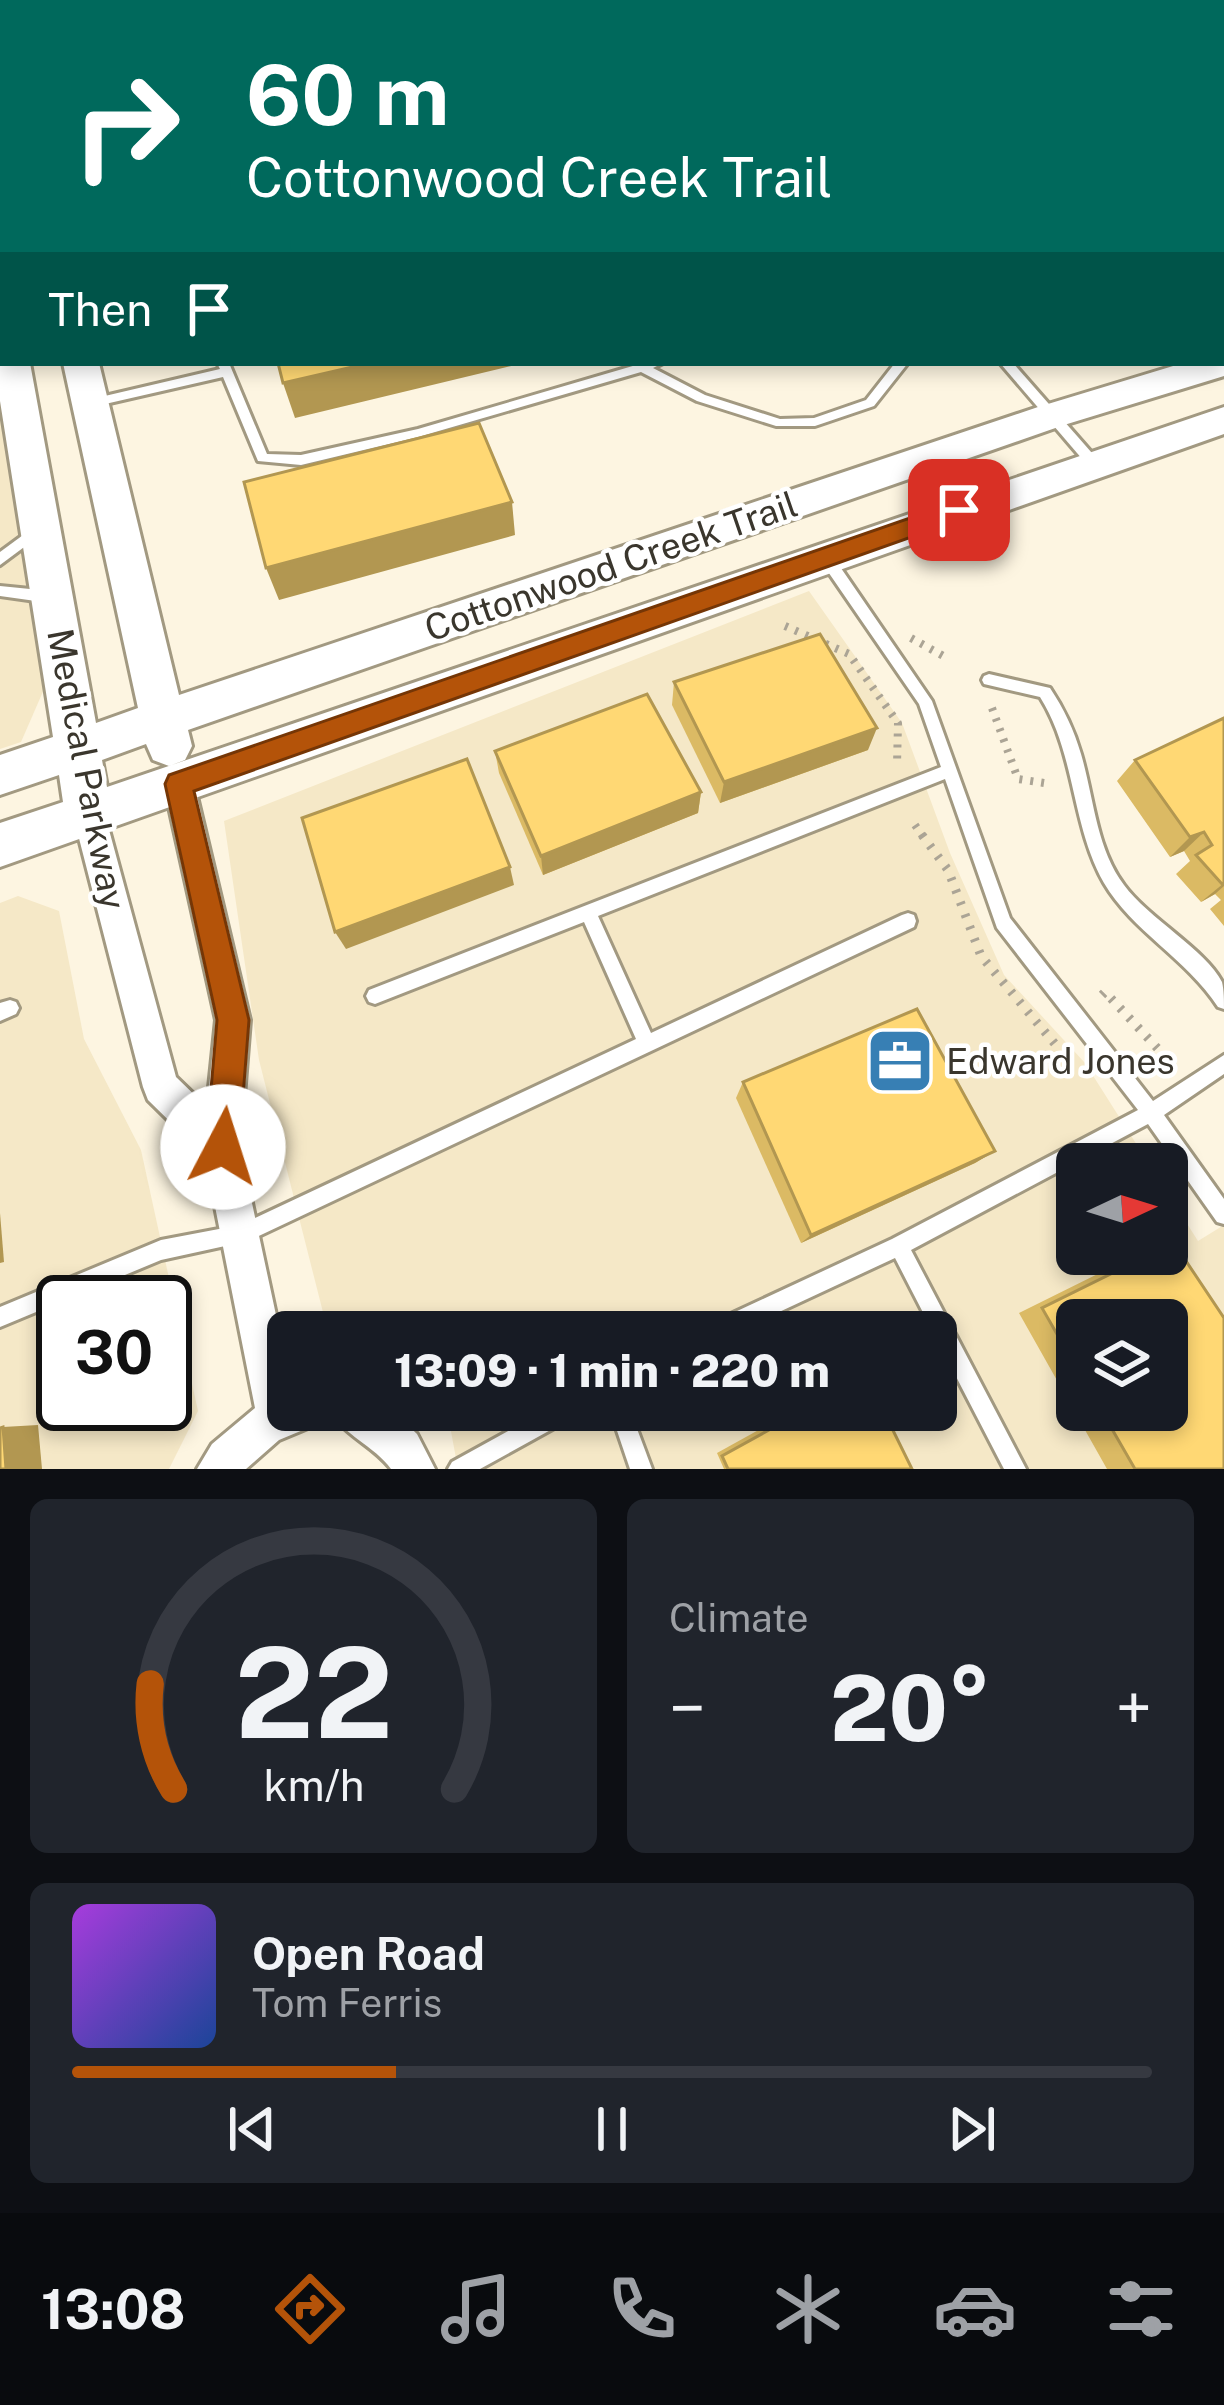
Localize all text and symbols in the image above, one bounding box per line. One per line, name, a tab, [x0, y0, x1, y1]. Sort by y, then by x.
text: 60 m	[246, 45, 450, 144]
icon: right	[48, 48, 204, 204]
text: Cottonwood Creek Trail	[246, 146, 833, 209]
icon: arrive	[176, 276, 242, 342]
text: Then	[48, 283, 152, 336]
pin	[908, 459, 1010, 561]
icon: arrive	[926, 477, 992, 543]
street label: Cottonwood Creek Trail	[419, 482, 803, 650]
street label: Medical Parkway	[39, 625, 135, 913]
office icon: Edward Jones	[865, 1026, 935, 1096]
place label: Edward Jones	[946, 1040, 1175, 1082]
position arrow	[160, 1084, 286, 1210]
north arrow	[1056, 1143, 1188, 1275]
map controls	[1056, 1143, 1188, 1431]
speed limit sign: 30	[36, 1275, 192, 1431]
button: layers	[1056, 1299, 1188, 1431]
text: 13:09 · 1 min · 220 m	[394, 1344, 830, 1397]
text: Climate	[669, 1595, 809, 1641]
text: 22	[234, 1619, 393, 1766]
text: 20°	[830, 1655, 991, 1761]
text: −	[669, 1669, 706, 1747]
text: +	[1115, 1669, 1152, 1747]
text: km/h	[263, 1760, 364, 1811]
text: Open Road	[252, 1927, 485, 1980]
text: Tom Ferris	[252, 1980, 442, 2026]
icon: previous	[219, 2096, 285, 2162]
icon: pause	[579, 2096, 645, 2162]
icon: next	[939, 2096, 1005, 2162]
icon: directions	[268, 2267, 352, 2351]
icon: music	[434, 2267, 518, 2351]
icon: phone	[600, 2267, 684, 2351]
icon: climate	[766, 2267, 850, 2351]
icon: car	[933, 2267, 1017, 2351]
icon: filters	[1099, 2267, 1183, 2351]
text: 13:08	[41, 2278, 186, 2341]

